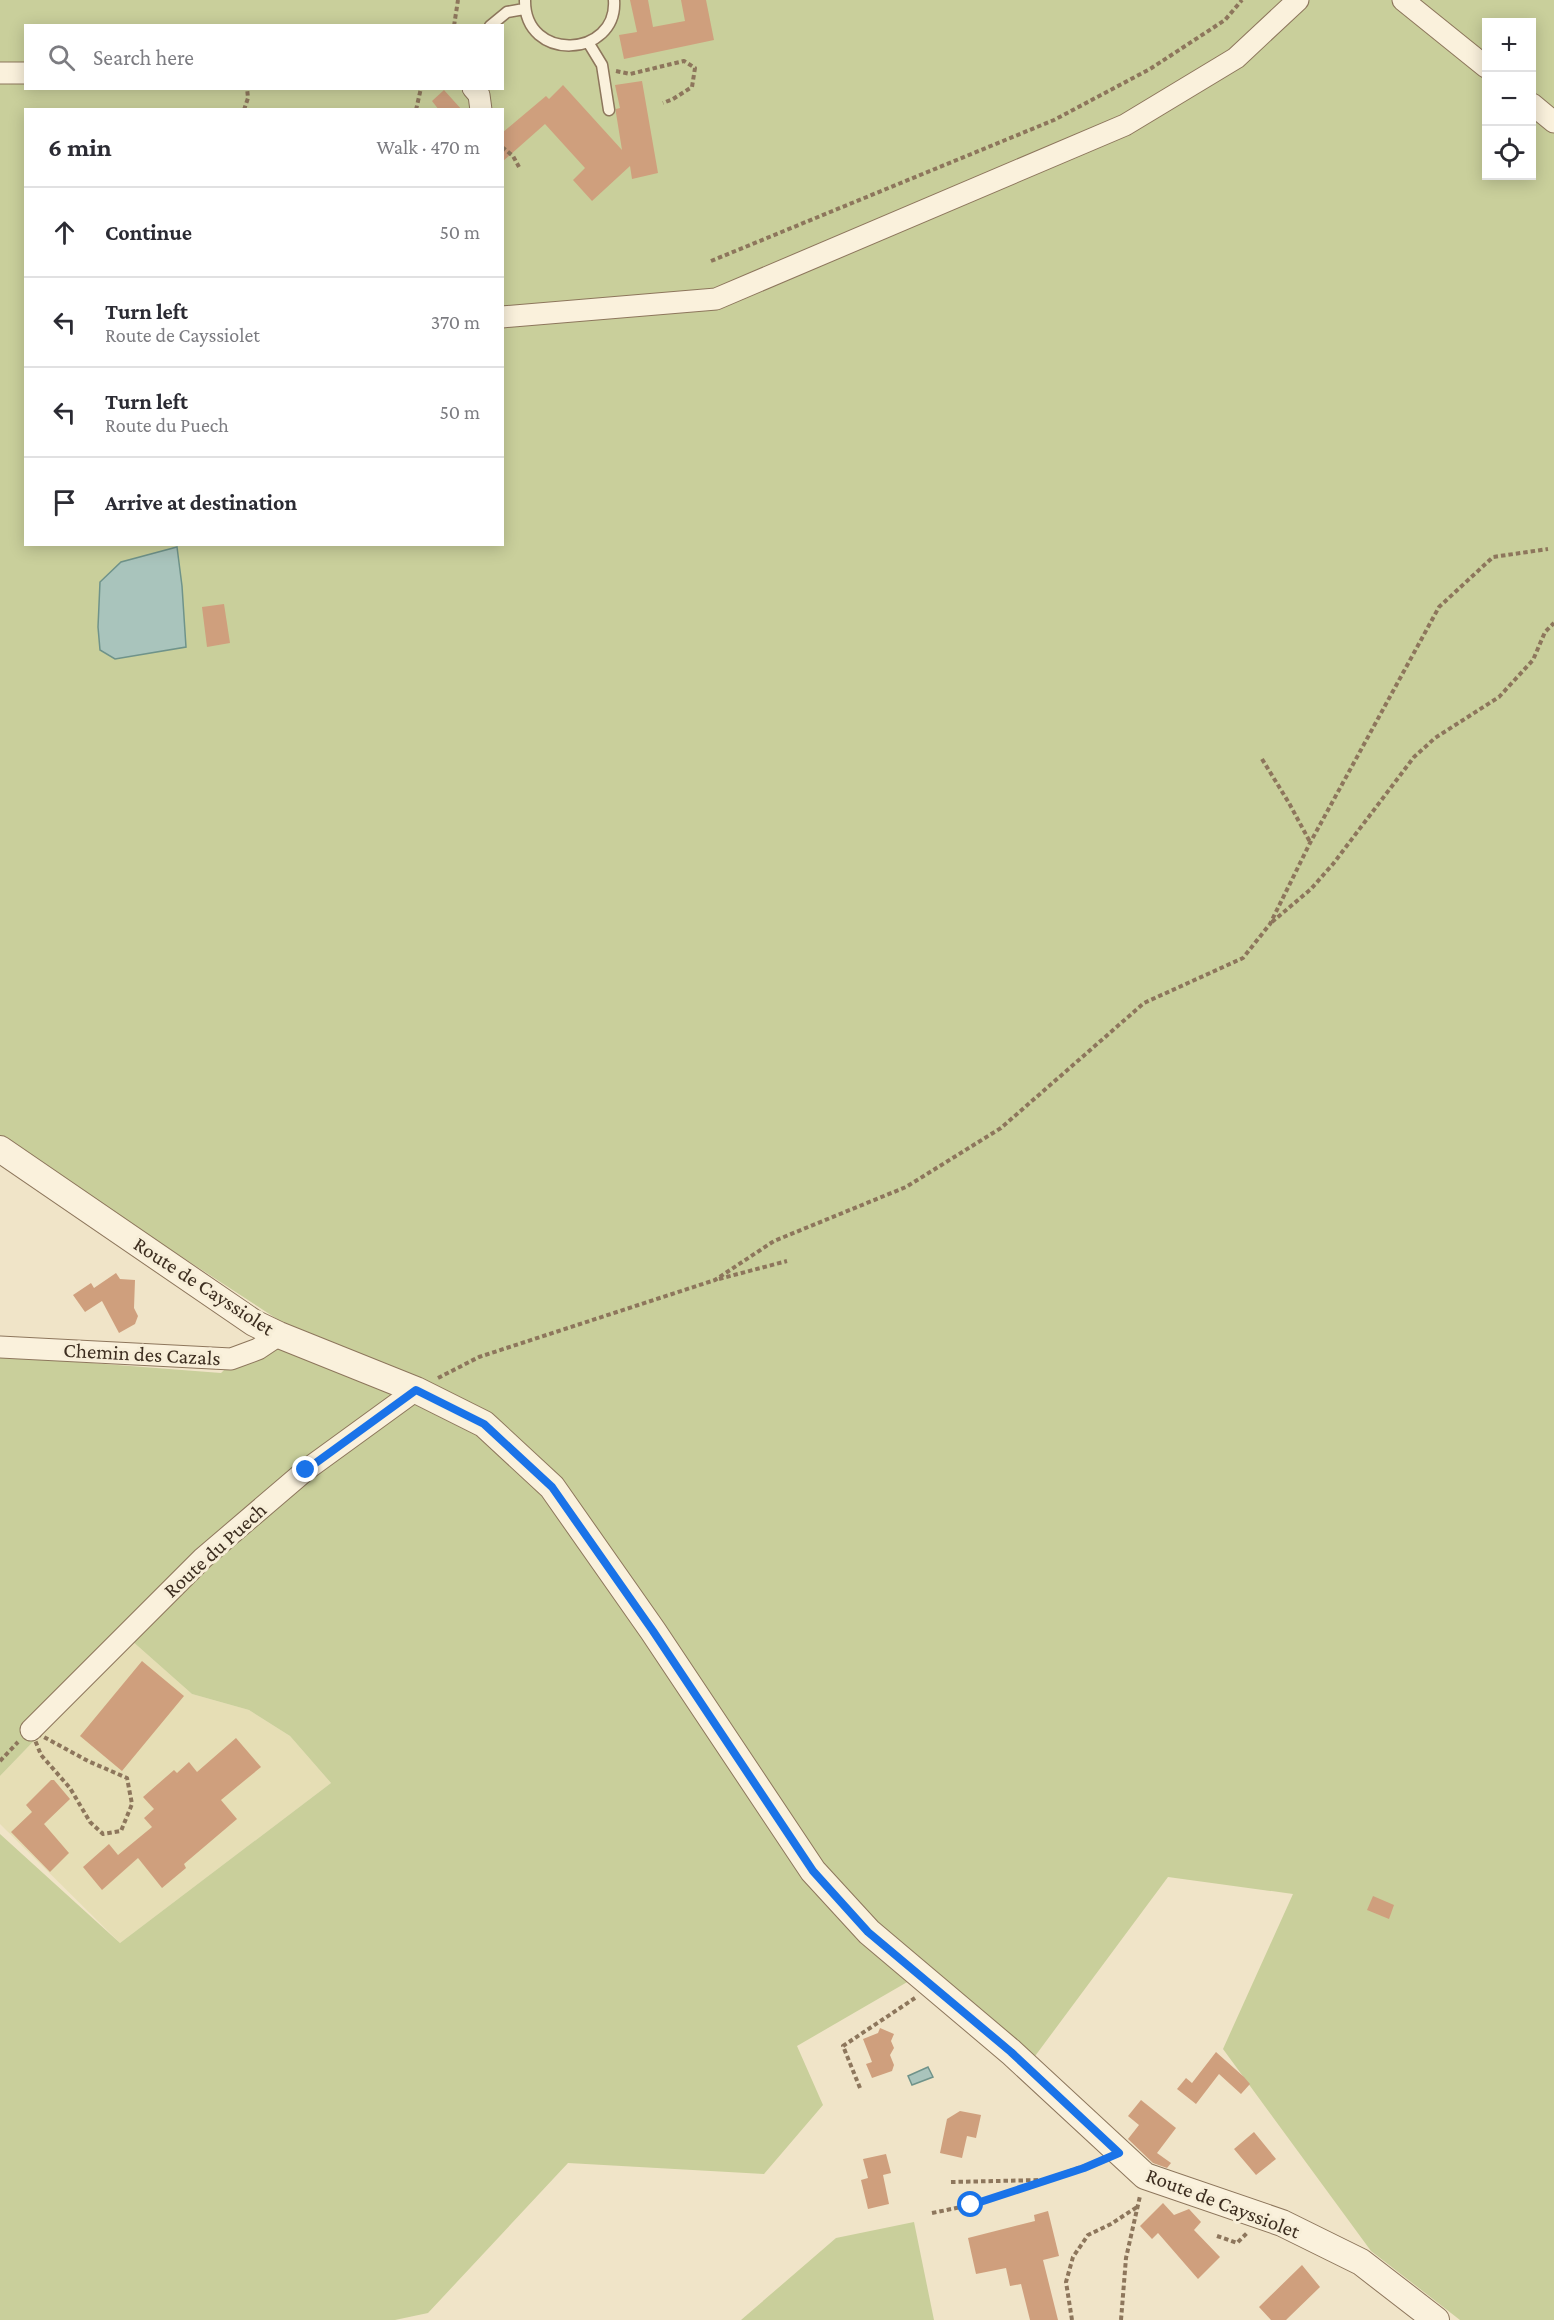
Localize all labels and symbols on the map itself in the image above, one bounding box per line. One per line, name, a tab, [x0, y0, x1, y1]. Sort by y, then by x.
street label: Route de Cayssiolet	[129, 1232, 280, 1341]
street label: Chemin des Cazals	[63, 1338, 221, 1370]
route end	[292, 1456, 318, 1482]
street label: Route du Puech	[159, 1498, 271, 1602]
street label: Route de Cayssiolet	[1143, 2163, 1304, 2244]
route start	[957, 2191, 983, 2217]

